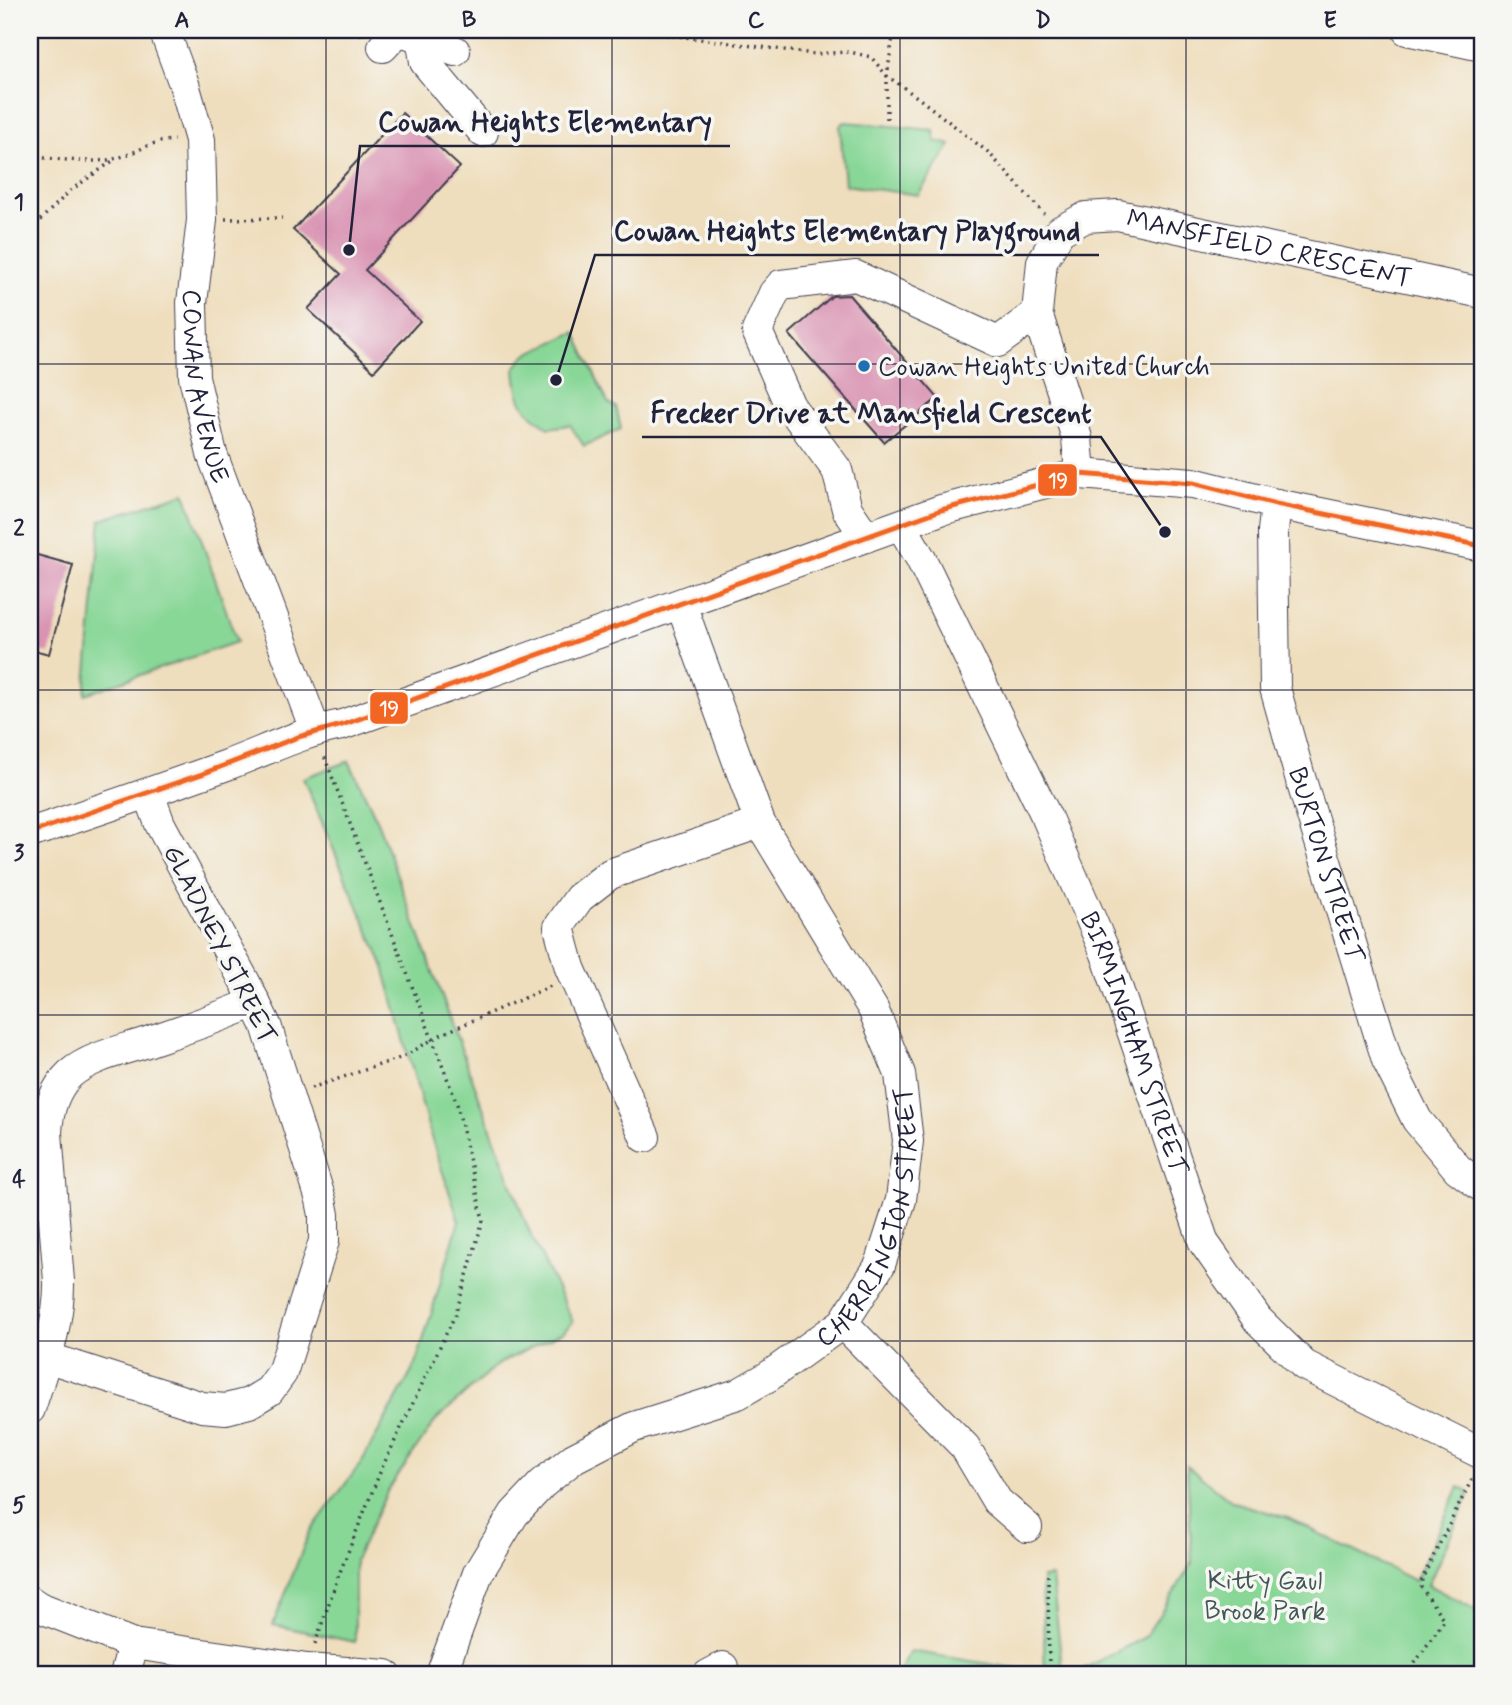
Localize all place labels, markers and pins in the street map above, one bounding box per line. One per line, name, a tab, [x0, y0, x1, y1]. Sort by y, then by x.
callout: Cowan Heights Elementary	[360, 97, 730, 146]
callout: Cowan Heights Elementary Playground	[595, 206, 1099, 255]
place label: Cowan Heights United Church	[878, 351, 1210, 385]
marker: Cowan Heights United Church	[856, 358, 872, 374]
callout: Frecker Drive at Mansfield Crescent	[642, 388, 1101, 437]

